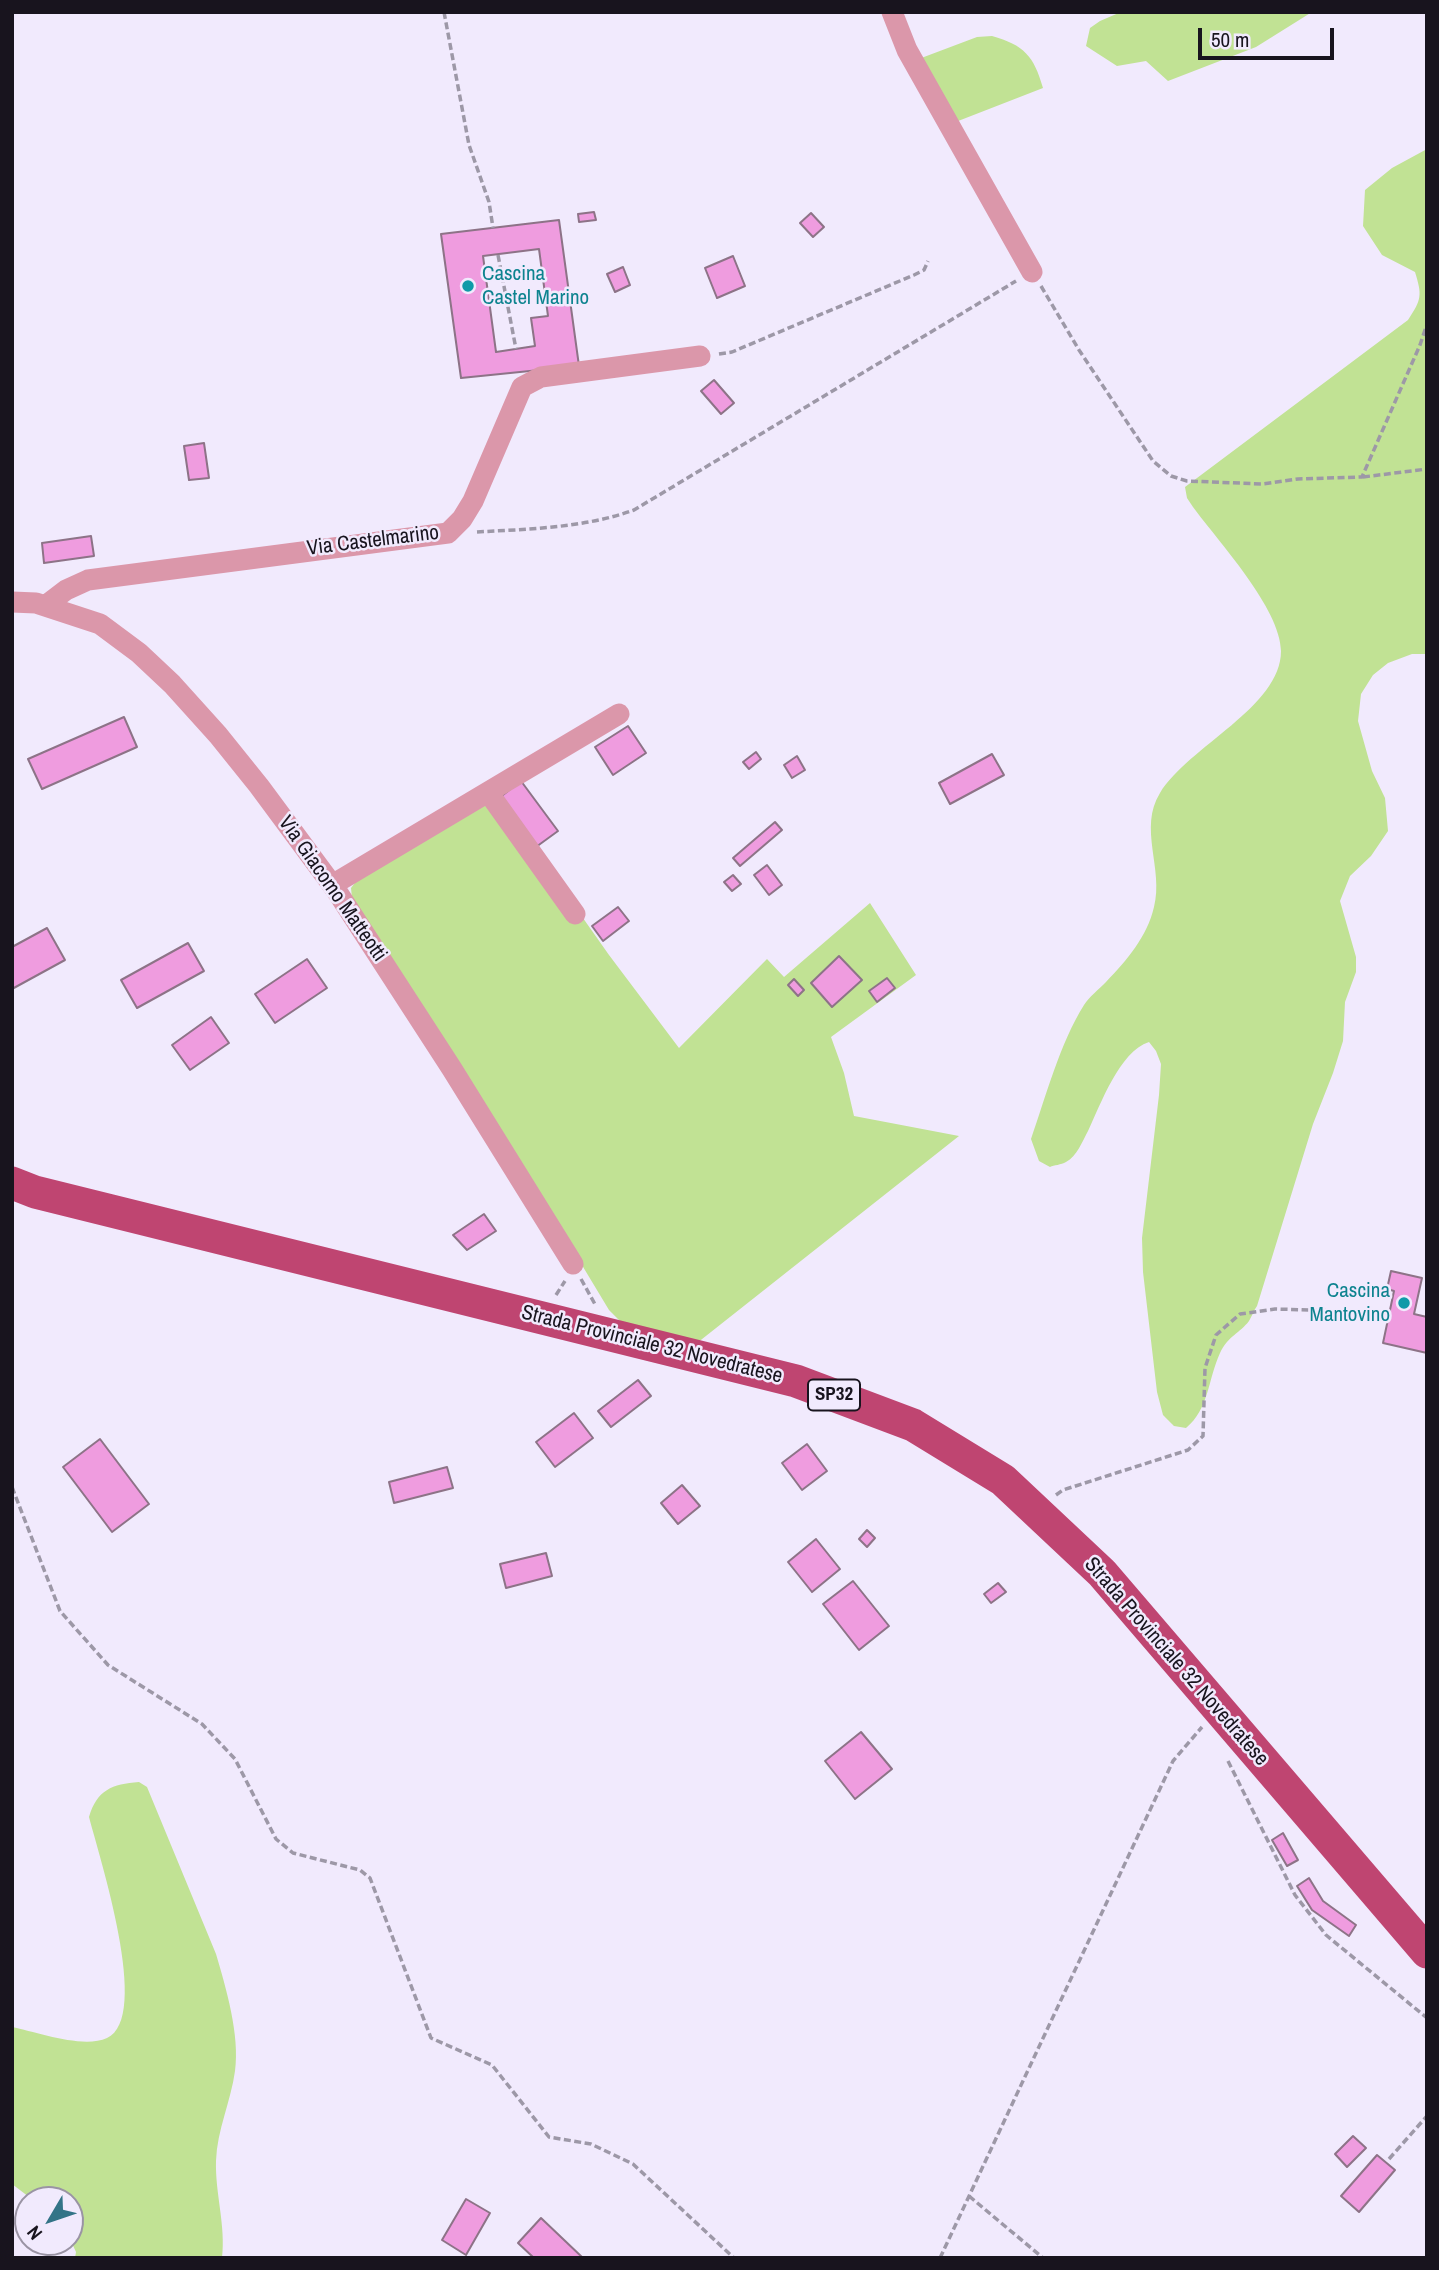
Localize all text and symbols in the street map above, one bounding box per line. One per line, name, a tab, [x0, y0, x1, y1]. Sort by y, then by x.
scale bar	[1201, 14, 1338, 58]
text: 50 m	[1211, 25, 1249, 54]
place label: Cascina Castel Marino	[482, 261, 589, 311]
marker: Cascina Castel Marino	[460, 278, 476, 294]
street label: Via Castelmarino	[306, 520, 440, 562]
street label: Via Giacomo Matteotti	[272, 811, 392, 967]
place label: Cascina Mantovino	[1310, 1278, 1390, 1328]
marker: Cascina Mantovino	[1396, 1295, 1412, 1311]
street label: Strada Provinciale 32 Novedratese	[519, 1300, 785, 1390]
road number: SP32	[808, 1380, 860, 1410]
street label: Strada Provinciale 32 Novedratese	[1079, 1553, 1273, 1771]
north arrow	[14, 2186, 84, 2256]
text: N	[21, 2220, 48, 2246]

